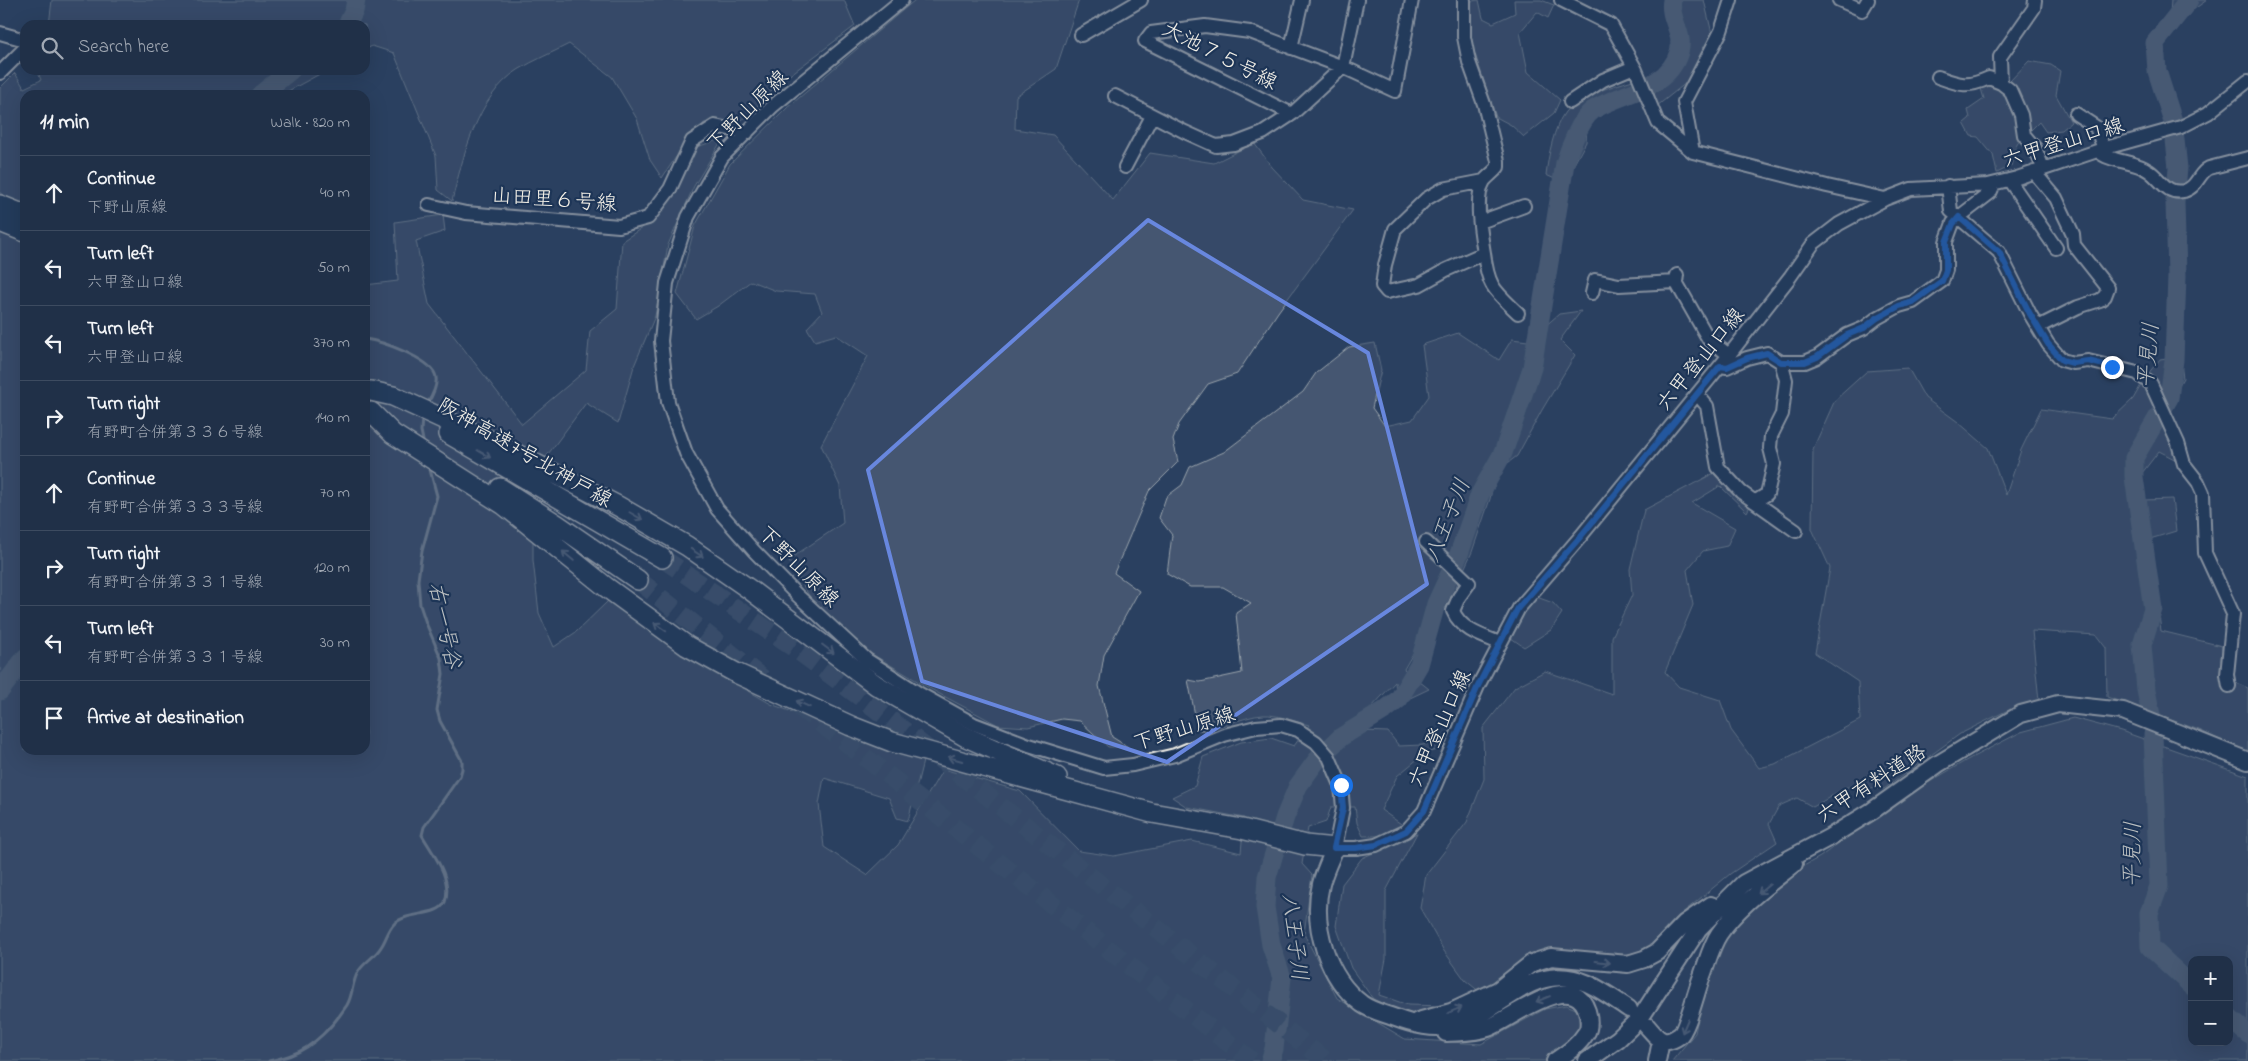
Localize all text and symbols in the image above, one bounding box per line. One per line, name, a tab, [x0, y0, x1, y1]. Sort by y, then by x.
street label: 大池７５号線	[1156, 15, 1282, 99]
search box	[20, 20, 370, 75]
icon: search	[38, 34, 66, 62]
text: Search here	[78, 34, 169, 61]
street label: 下野山原線	[701, 64, 796, 159]
text: 11 min	[40, 108, 89, 138]
text: Walk · 820 m	[271, 111, 350, 135]
street label: 六甲登山口線	[1999, 111, 2128, 177]
text: Continue	[87, 166, 155, 193]
icon: ahead	[40, 179, 68, 207]
text: 40 m	[320, 181, 350, 205]
street label: 山田里６号線	[490, 182, 618, 220]
text: 下野山原線	[87, 196, 167, 220]
text: Turn left	[87, 241, 154, 268]
icon: left	[40, 254, 68, 282]
text: 50 m	[318, 256, 350, 280]
text: 六甲登山口線	[87, 271, 183, 295]
street label: 六甲登山口線	[1650, 302, 1753, 419]
text: Turn left	[87, 316, 154, 343]
water label: 平見川	[2131, 321, 2169, 390]
icon: left	[40, 329, 68, 357]
text: 370 m	[313, 331, 350, 355]
text: 六甲登山口線	[87, 346, 183, 370]
route end	[2101, 356, 2124, 379]
text: Turn right	[87, 391, 160, 418]
street label: 阪神高速7号北神戸線	[431, 391, 617, 516]
icon: right	[40, 404, 68, 432]
text: 140 m	[315, 406, 350, 430]
text: 有野町合併第３３６号線	[87, 421, 263, 445]
one-way arrow	[477, 449, 492, 459]
text: Continue	[87, 466, 155, 493]
water label: 八王子川	[1417, 474, 1480, 568]
icon: ahead	[40, 479, 68, 507]
text: 70 m	[320, 481, 350, 505]
text: 有野町合併第３３３号線	[87, 496, 263, 520]
one-way arrow	[629, 511, 643, 521]
street label: 下野山原線	[750, 520, 845, 615]
text: Turn right	[87, 541, 160, 568]
one-way arrow	[689, 548, 703, 558]
one-way arrow	[562, 550, 575, 562]
icon: right	[40, 554, 68, 582]
text: 120 m	[314, 556, 350, 580]
text: 有野町合併第３３１号線	[87, 571, 263, 595]
water label: 右一号谷	[418, 579, 468, 673]
text: Turn left	[87, 616, 154, 643]
one-way arrow	[653, 622, 667, 633]
icon: left	[40, 629, 68, 657]
text: 30 m	[320, 631, 350, 655]
one-way arrow	[821, 643, 834, 654]
text: 有野町合併第３３１号線	[87, 646, 263, 670]
street label: 六甲登山口線	[1401, 665, 1480, 792]
one-way arrow	[796, 699, 811, 708]
street label: 下野山原線	[1130, 700, 1239, 760]
icon: arrive	[40, 704, 68, 732]
text: Arrive at destination	[87, 705, 244, 732]
street label: 六甲有料道路	[1811, 738, 1933, 832]
one-way arrow	[948, 754, 964, 764]
route start	[1330, 774, 1353, 797]
water label: 平見川	[2117, 821, 2151, 887]
one-way arrow	[1758, 883, 1771, 894]
water label: 八王子川	[1272, 892, 1314, 983]
map controls	[2188, 956, 2233, 1046]
button: +	[2188, 956, 2233, 1001]
one-way arrow	[1595, 957, 1611, 967]
one-way arrow	[1536, 995, 1551, 1004]
button: −	[2188, 1001, 2233, 1046]
one-way arrow	[1447, 1004, 1462, 1014]
one-way arrow	[1680, 1018, 1689, 1033]

